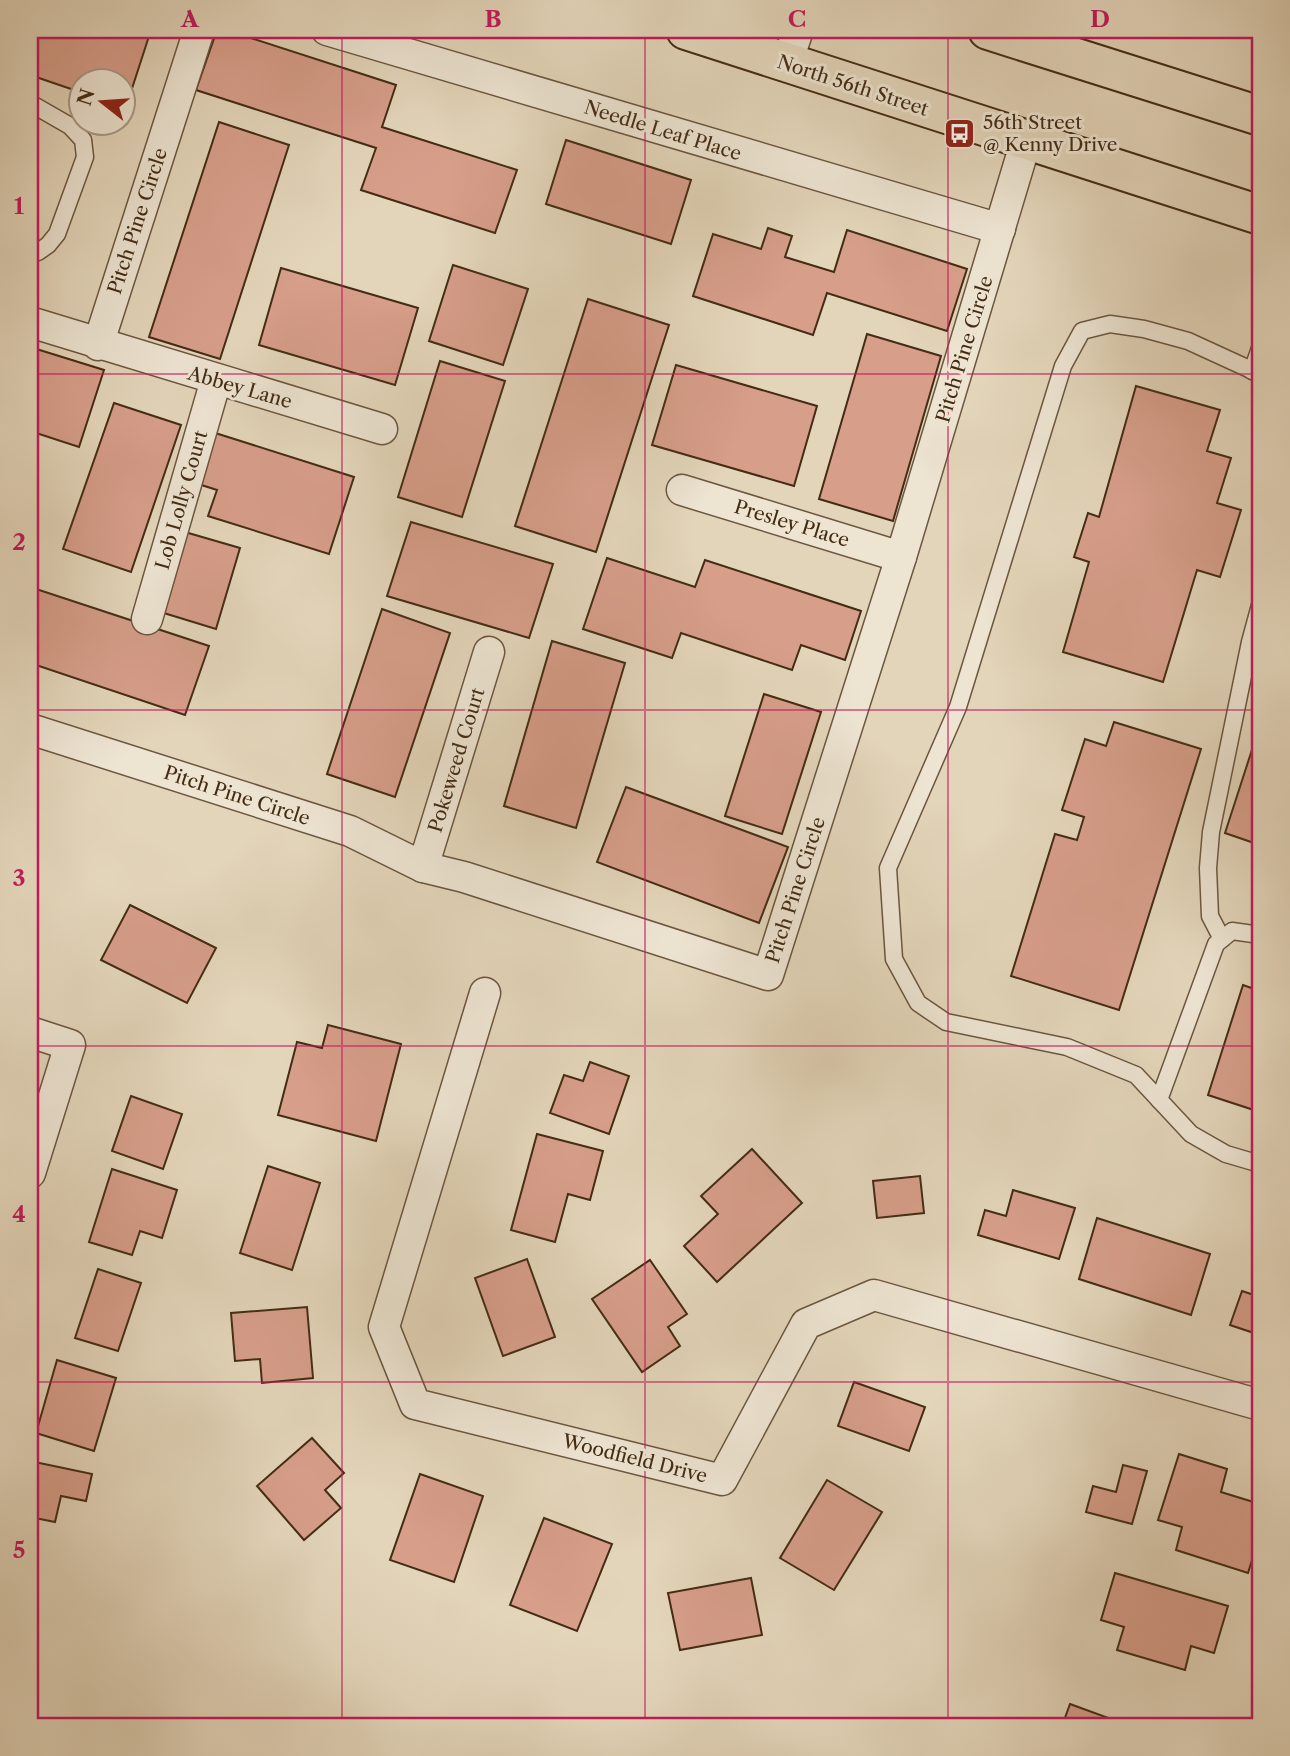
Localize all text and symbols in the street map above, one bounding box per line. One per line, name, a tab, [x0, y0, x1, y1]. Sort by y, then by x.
text: A	[180, 5, 200, 33]
text: B	[484, 5, 502, 33]
text: C	[788, 5, 806, 33]
text: D	[1090, 5, 1110, 33]
street label: North 56th Street	[774, 50, 932, 121]
north arrow	[66, 66, 136, 136]
text: N	[73, 86, 100, 108]
street label: Needle Leaf Place	[581, 96, 744, 165]
place label: 56th Street @ Kenny Drive	[983, 111, 1117, 156]
bus stop icon: 56th Street @ Kenny Drive	[943, 116, 977, 150]
street label: Pitch Pine Circle	[103, 145, 172, 297]
text: 1	[14, 192, 25, 220]
street label: Pitch Pine Circle	[931, 273, 998, 425]
street label: Abbey Lane	[184, 361, 295, 413]
street label: Lob Lolly Court	[151, 428, 212, 572]
street label: Presley Place	[732, 495, 852, 552]
text: 2	[12, 528, 26, 556]
street label: Pokeweed Court	[424, 685, 490, 835]
street label: Pitch Pine Circle	[161, 761, 313, 830]
street label: Pitch Pine Circle	[761, 814, 830, 966]
text: 3	[13, 864, 26, 892]
text: 4	[12, 1200, 26, 1228]
street label: Woodfield Drive	[559, 1429, 710, 1488]
text: 5	[13, 1536, 25, 1564]

